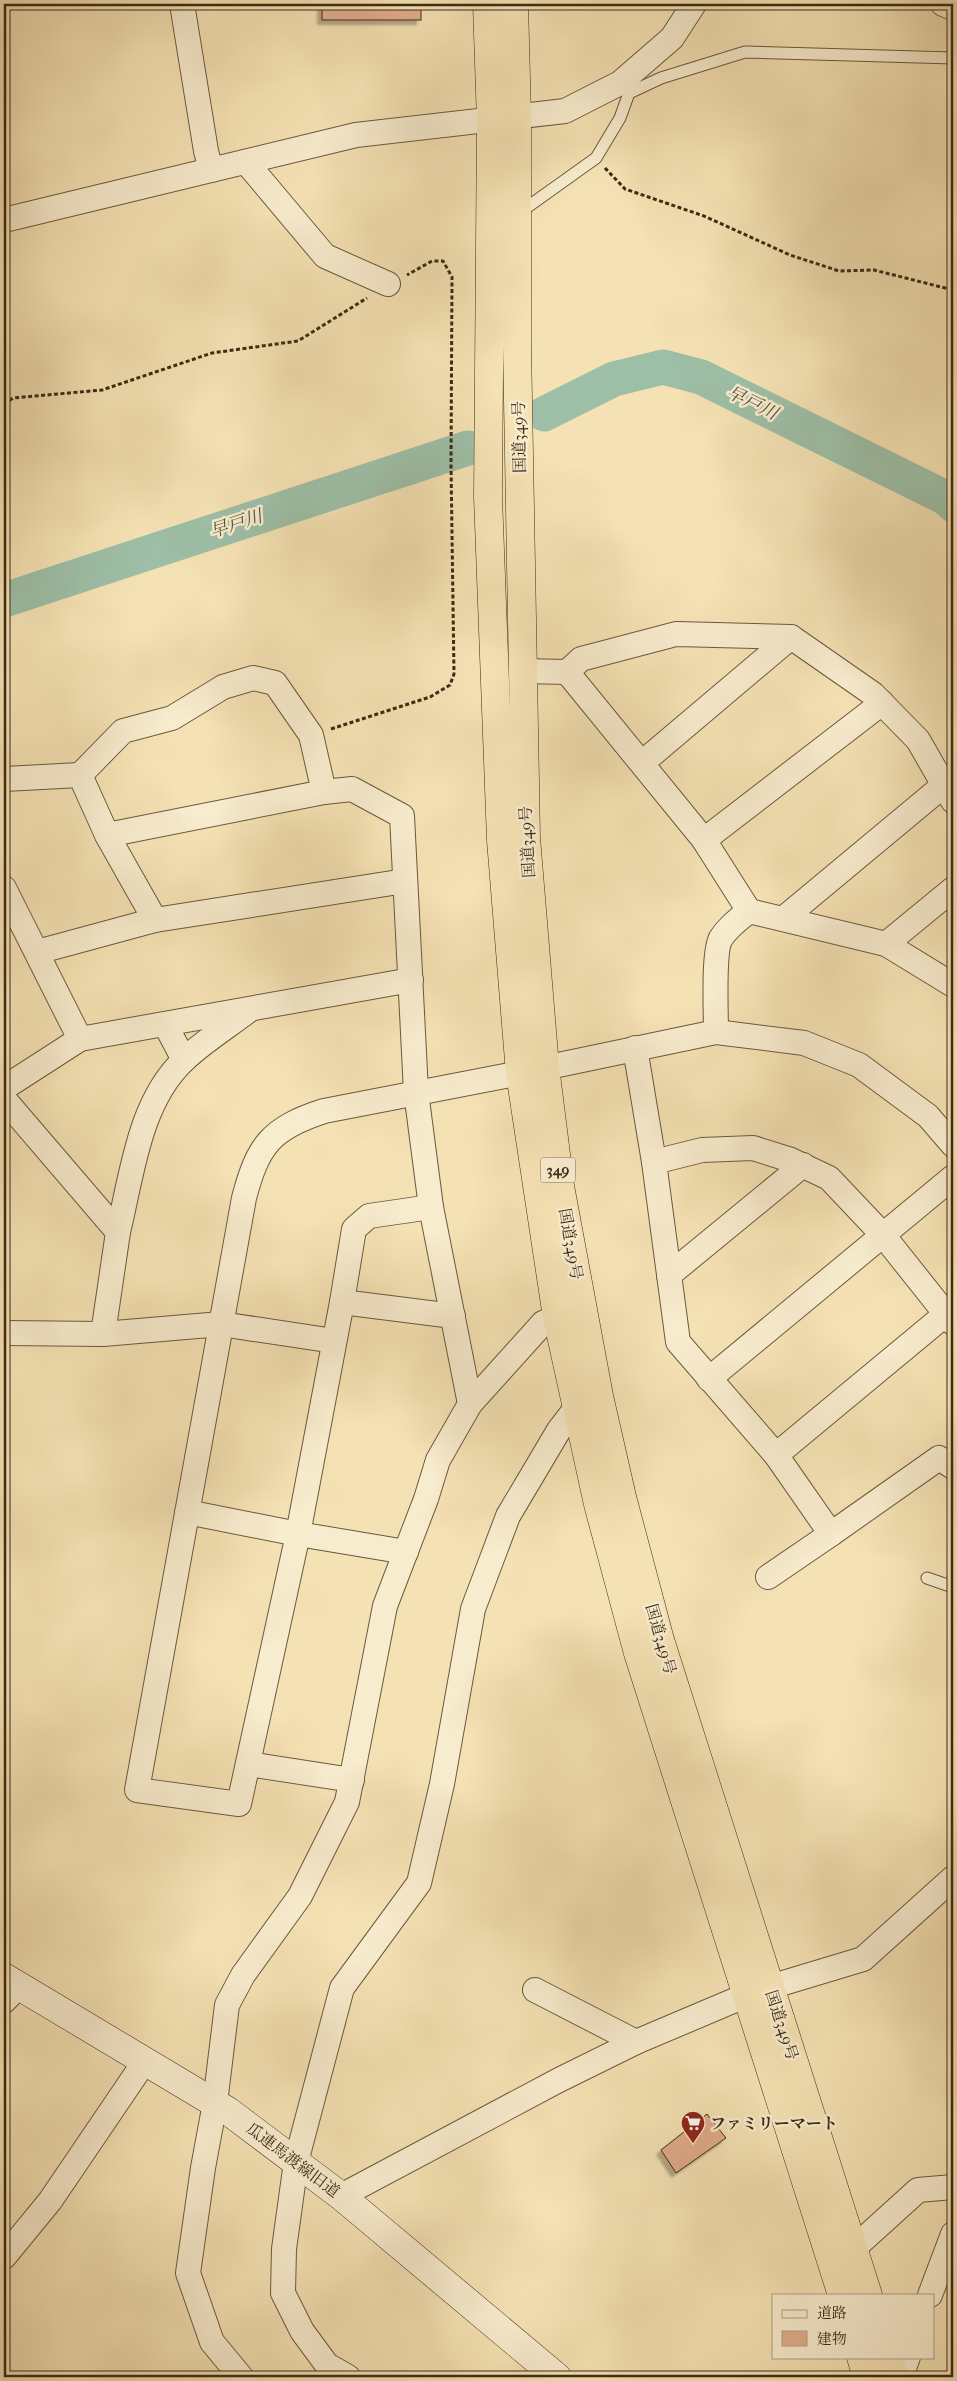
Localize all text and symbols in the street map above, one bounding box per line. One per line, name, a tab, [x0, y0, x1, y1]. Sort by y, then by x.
water label: 早戸川	[723, 382, 783, 425]
street label: 国道349号	[509, 401, 529, 473]
water label: 早戸川	[207, 505, 267, 542]
street label: 国道349号	[516, 805, 538, 879]
road number: 349	[540, 1158, 576, 1182]
street label: 国道349号	[555, 1207, 587, 1281]
street label: 国道349号	[642, 1602, 680, 1676]
street label: 国道349号	[762, 1988, 802, 2062]
supermarket icon: ファミリーマート	[680, 2110, 706, 2144]
place label: ファミリーマート	[710, 2114, 838, 2133]
street label: 瓜連馬渡線旧道	[243, 2119, 343, 2201]
legend	[772, 2294, 934, 2358]
text: 道路	[817, 2304, 847, 2322]
text: 建物	[817, 2330, 847, 2348]

